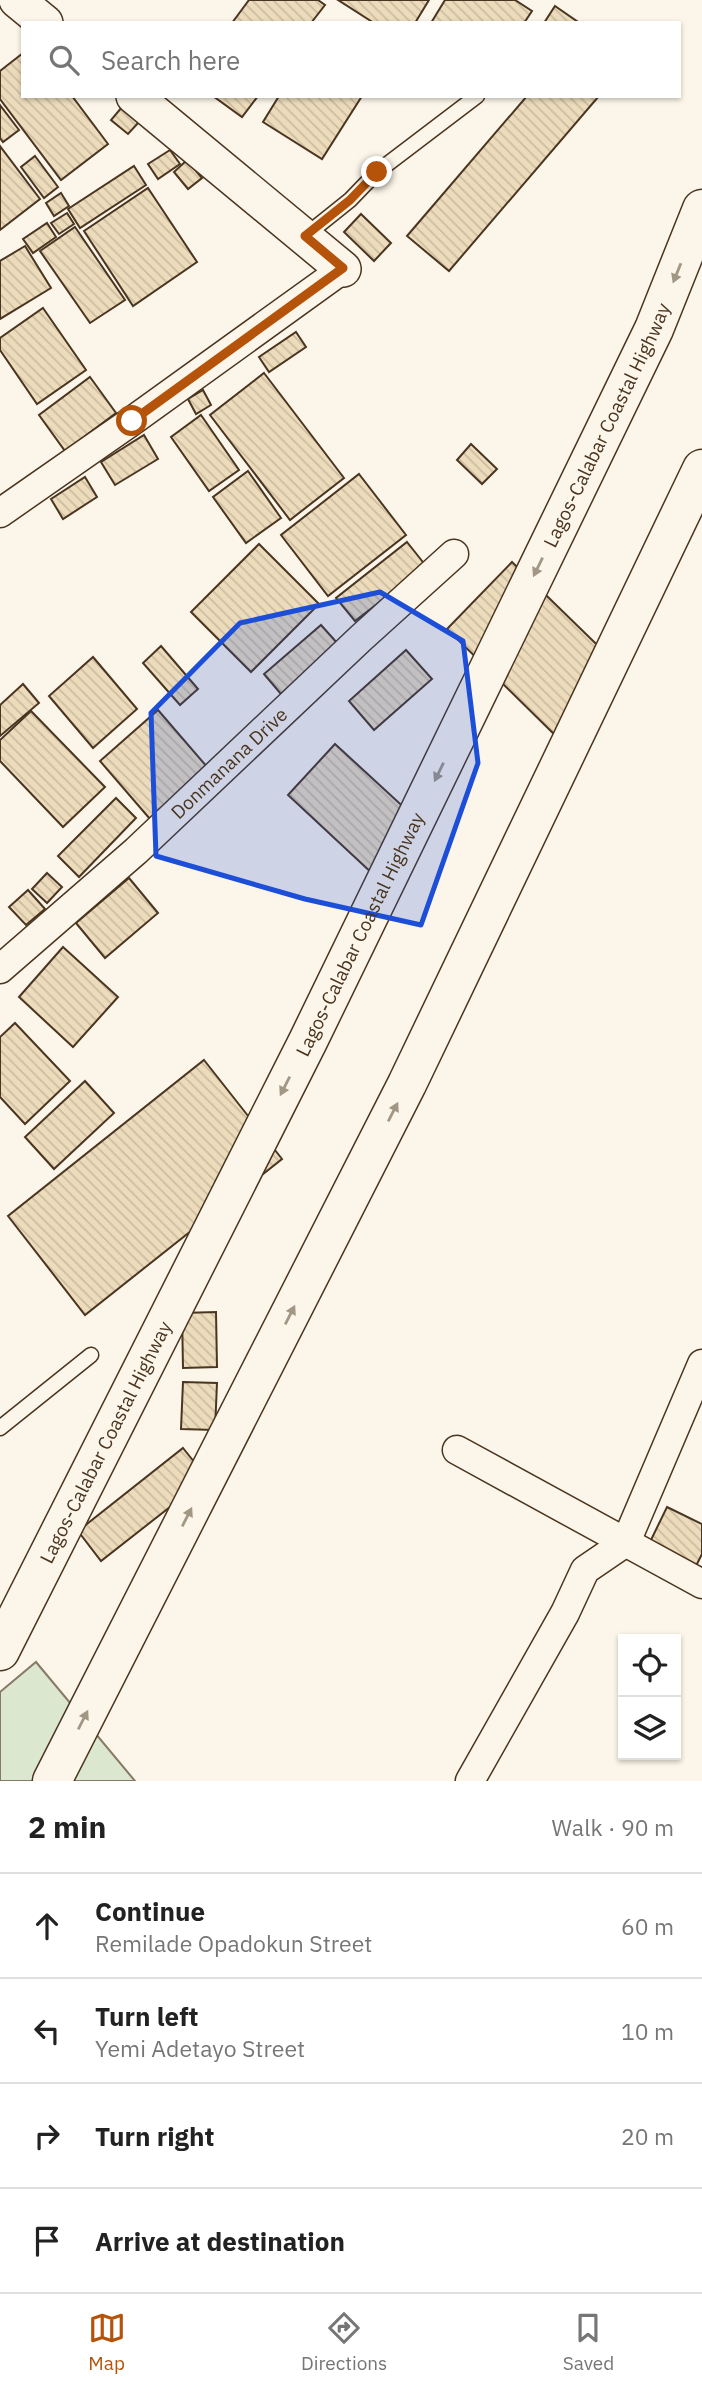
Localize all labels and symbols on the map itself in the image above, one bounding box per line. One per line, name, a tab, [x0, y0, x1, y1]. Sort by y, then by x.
route end	[361, 156, 392, 187]
one-way arrow	[671, 262, 682, 283]
street label: Lagos-Calabar Coastal Highway	[538, 299, 675, 551]
route start	[116, 405, 147, 436]
one-way arrow	[533, 557, 544, 577]
street label: Donmanana Drive	[166, 702, 292, 824]
one-way arrow	[433, 762, 445, 782]
street label: Lagos-Calabar Coastal Highway	[290, 808, 430, 1060]
one-way arrow	[280, 1076, 291, 1096]
one-way arrow	[388, 1102, 399, 1122]
one-way arrow	[284, 1305, 295, 1325]
street label: Lagos-Calabar Coastal Highway	[34, 1317, 177, 1567]
one-way arrow	[180, 1507, 192, 1527]
one-way arrow	[78, 1710, 89, 1730]

